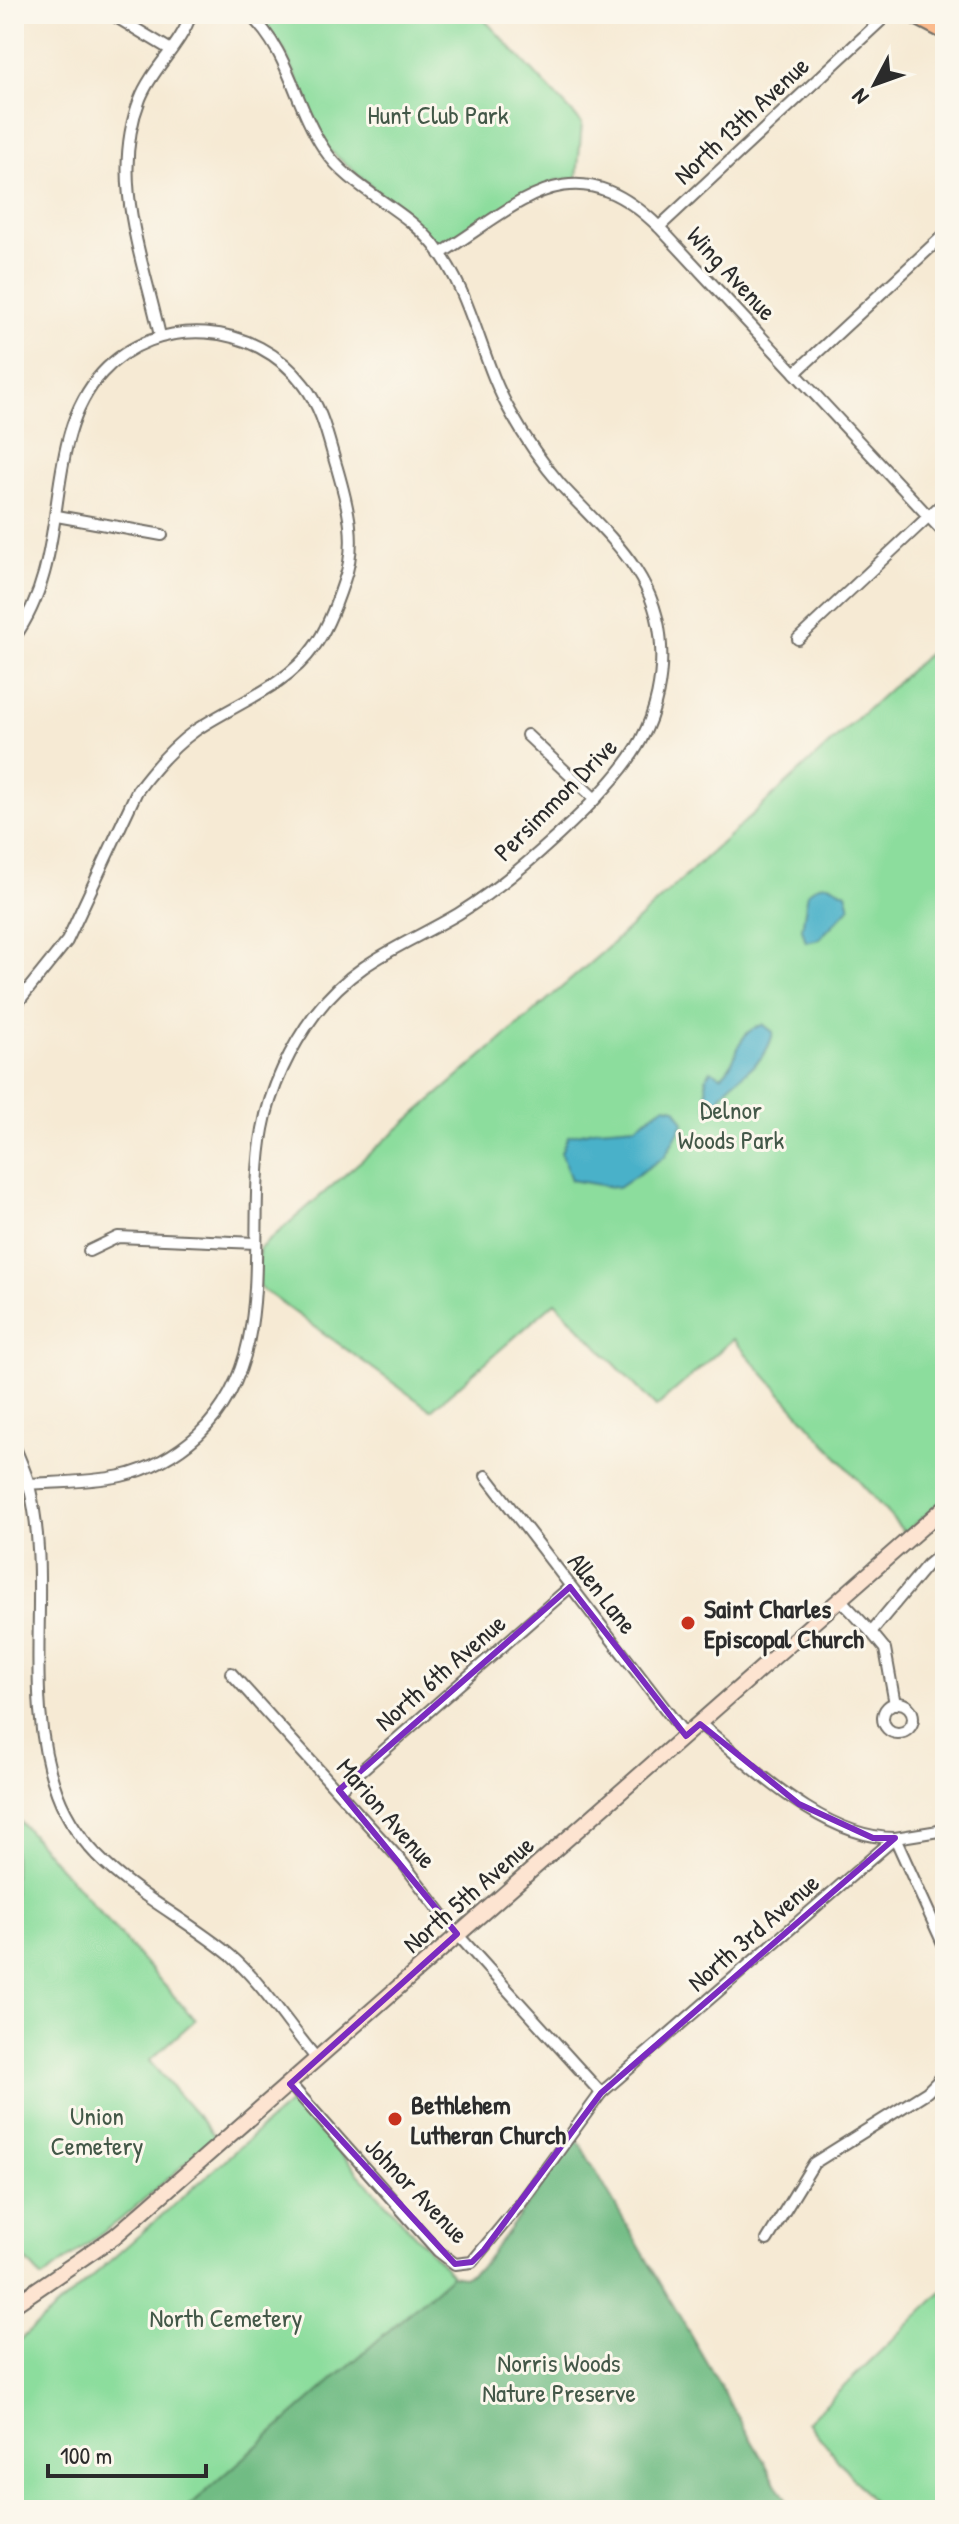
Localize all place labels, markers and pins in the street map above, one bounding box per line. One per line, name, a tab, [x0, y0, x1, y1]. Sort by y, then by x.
place label: Saint Charles Episcopal Church	[704, 1591, 864, 1657]
marker: Saint Charles Episcopal Church	[679, 1614, 697, 1632]
place label: Bethlehem Lutheran Church	[411, 2087, 566, 2152]
marker: Bethlehem Lutheran Church	[386, 2110, 404, 2128]

